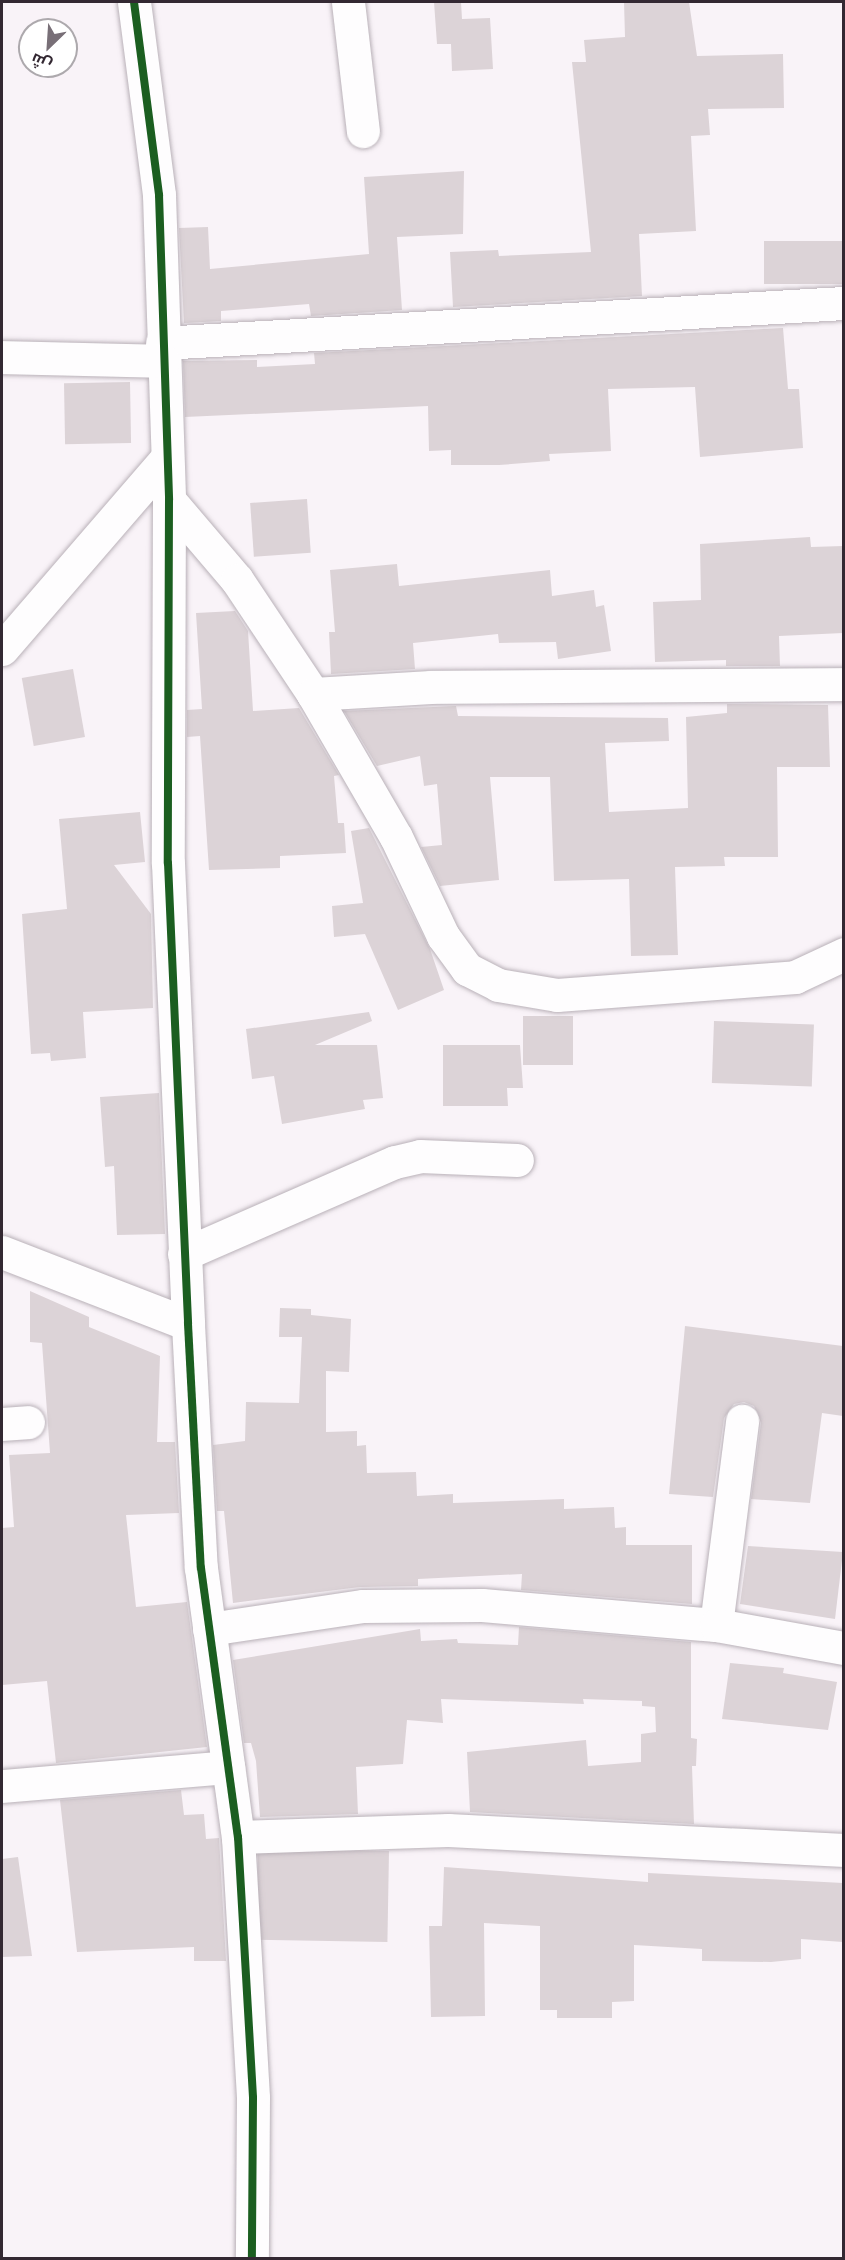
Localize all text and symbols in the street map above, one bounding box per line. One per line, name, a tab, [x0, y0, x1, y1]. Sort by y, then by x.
north arrow	[18, 18, 78, 78]
text: ش	[28, 49, 55, 76]

